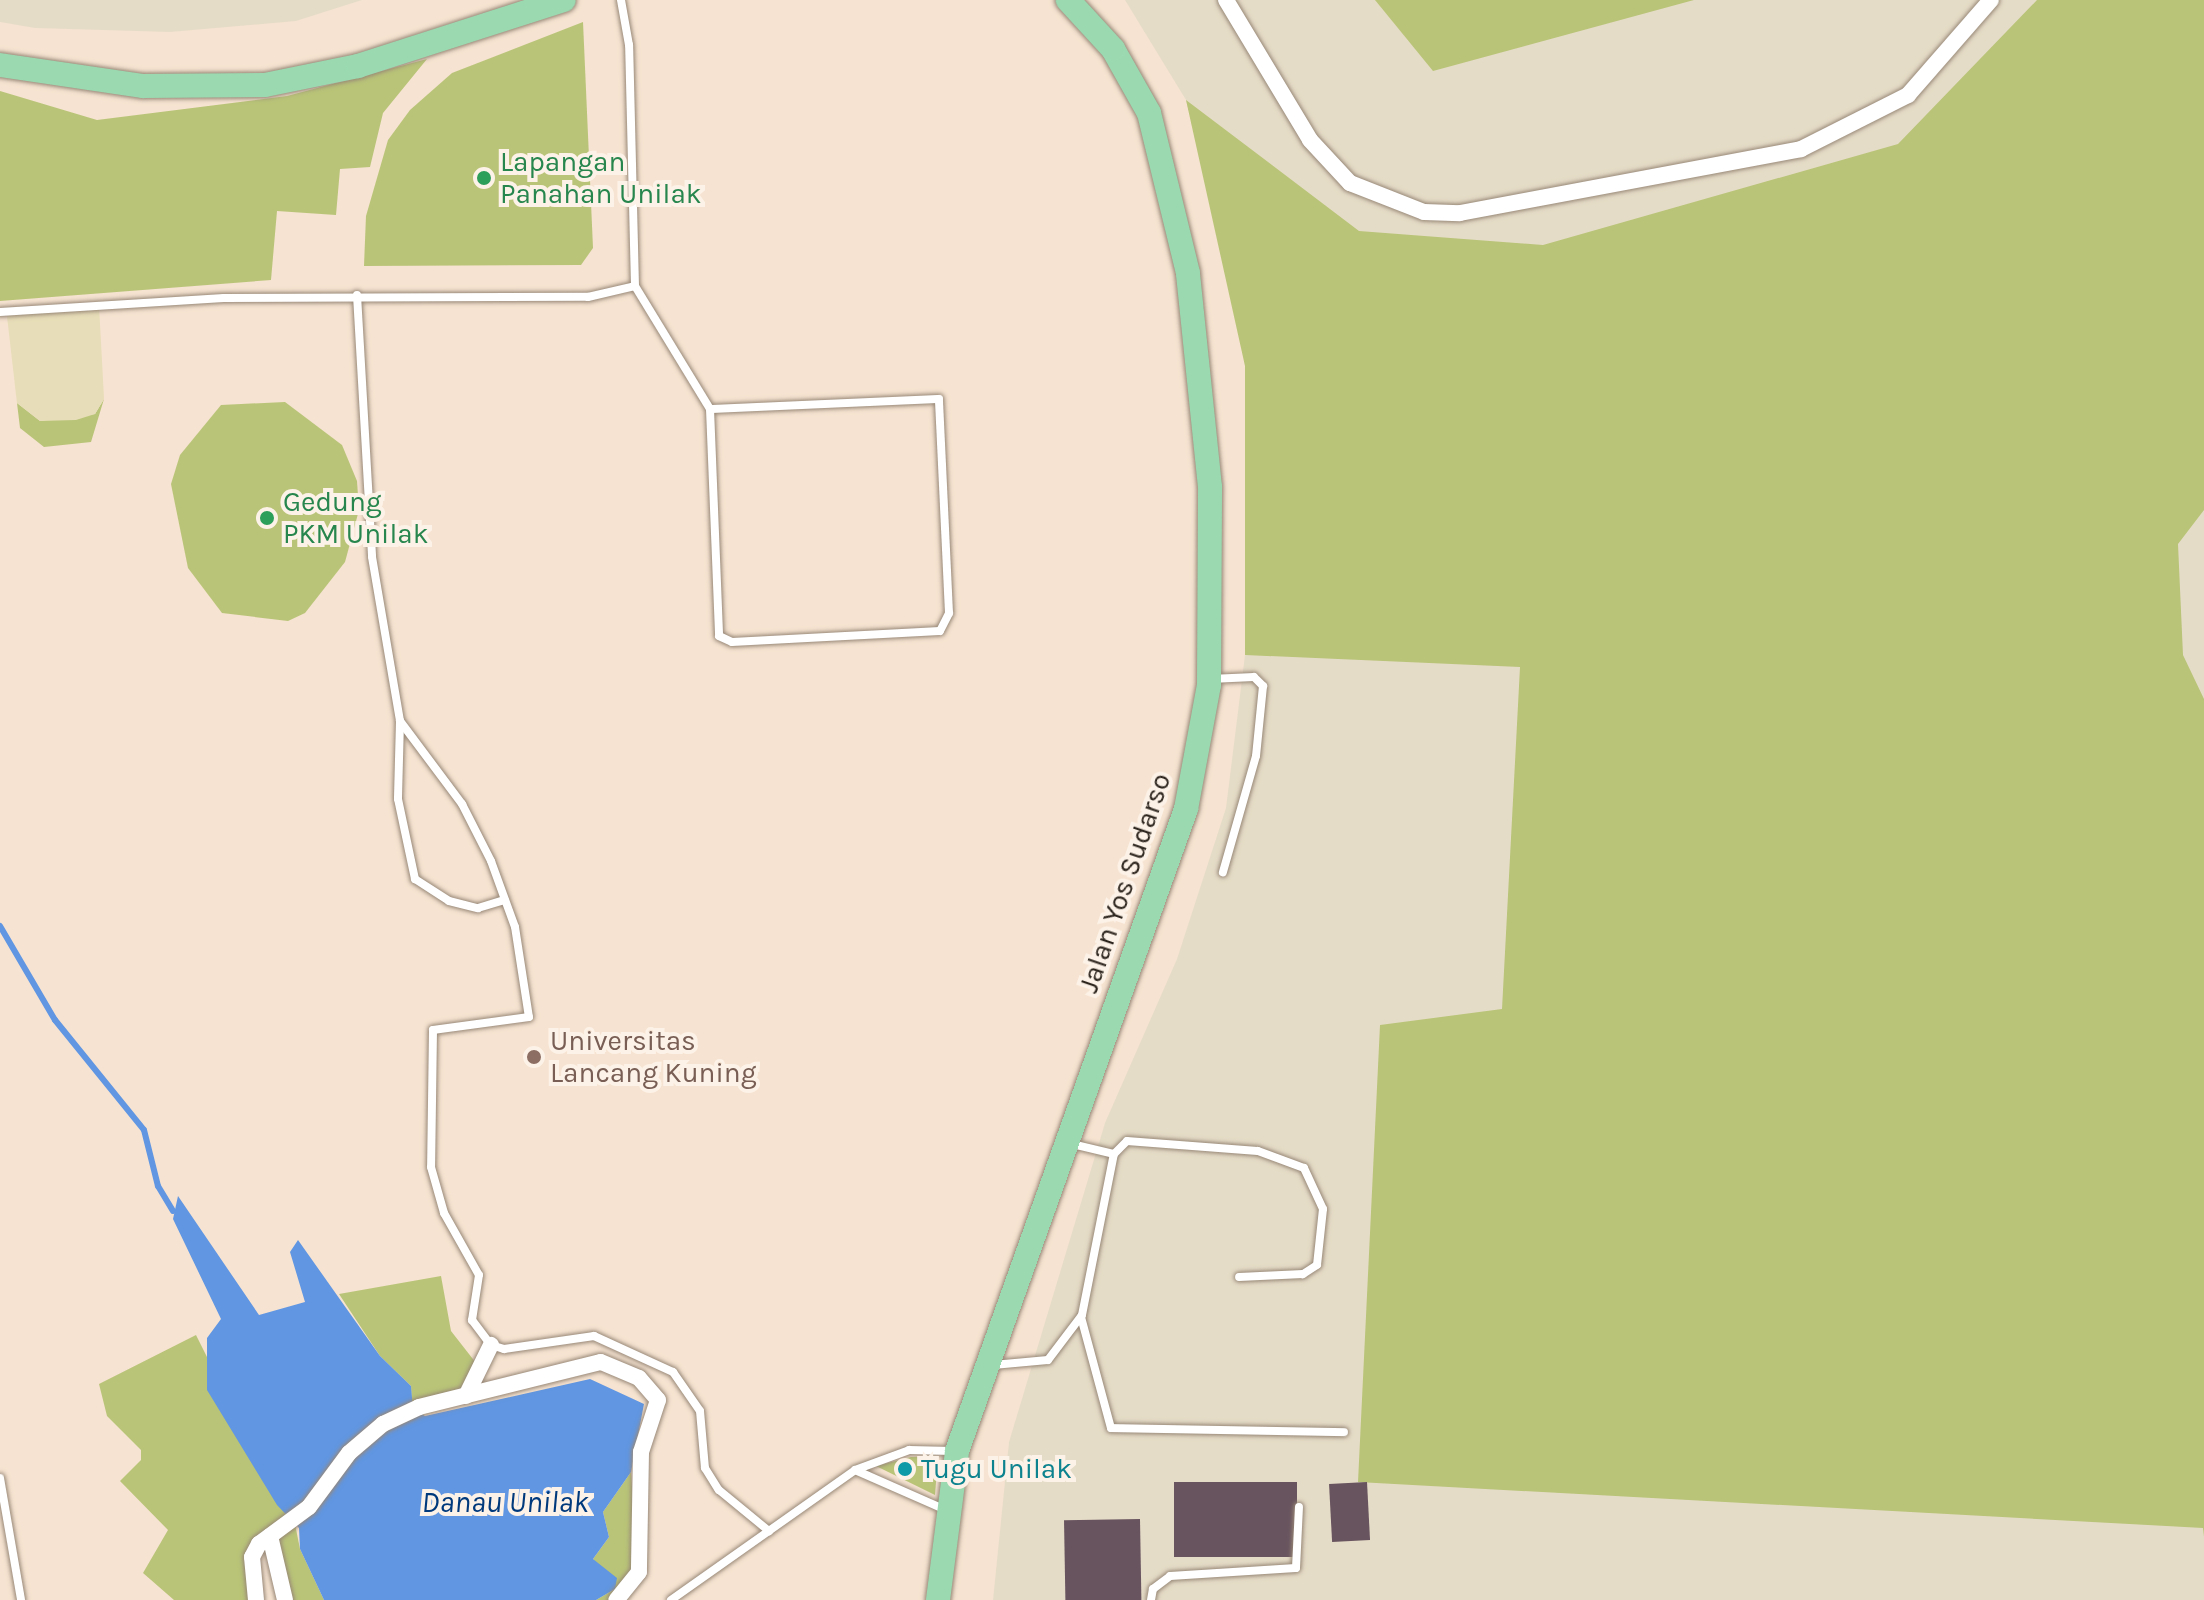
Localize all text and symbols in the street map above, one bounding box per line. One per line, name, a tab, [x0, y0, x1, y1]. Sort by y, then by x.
place label: Lapangan Panahan Unilak	[500, 145, 702, 211]
marker: Lapangan Panahan Unilak	[475, 169, 493, 187]
place label: Gedung PKM Unilak	[283, 485, 428, 551]
marker: Gedung PKM Unilak	[258, 509, 276, 527]
street label: Jalan Yos Sudarso	[1072, 769, 1178, 997]
place label: Universitas Lancang Kuning	[550, 1024, 757, 1090]
marker: Universitas Lancang Kuning	[525, 1048, 543, 1066]
place label: Tugu Unilak	[921, 1452, 1072, 1486]
marker: Tugu Unilak	[896, 1460, 914, 1478]
water label: Danau Unilak	[421, 1484, 589, 1520]

